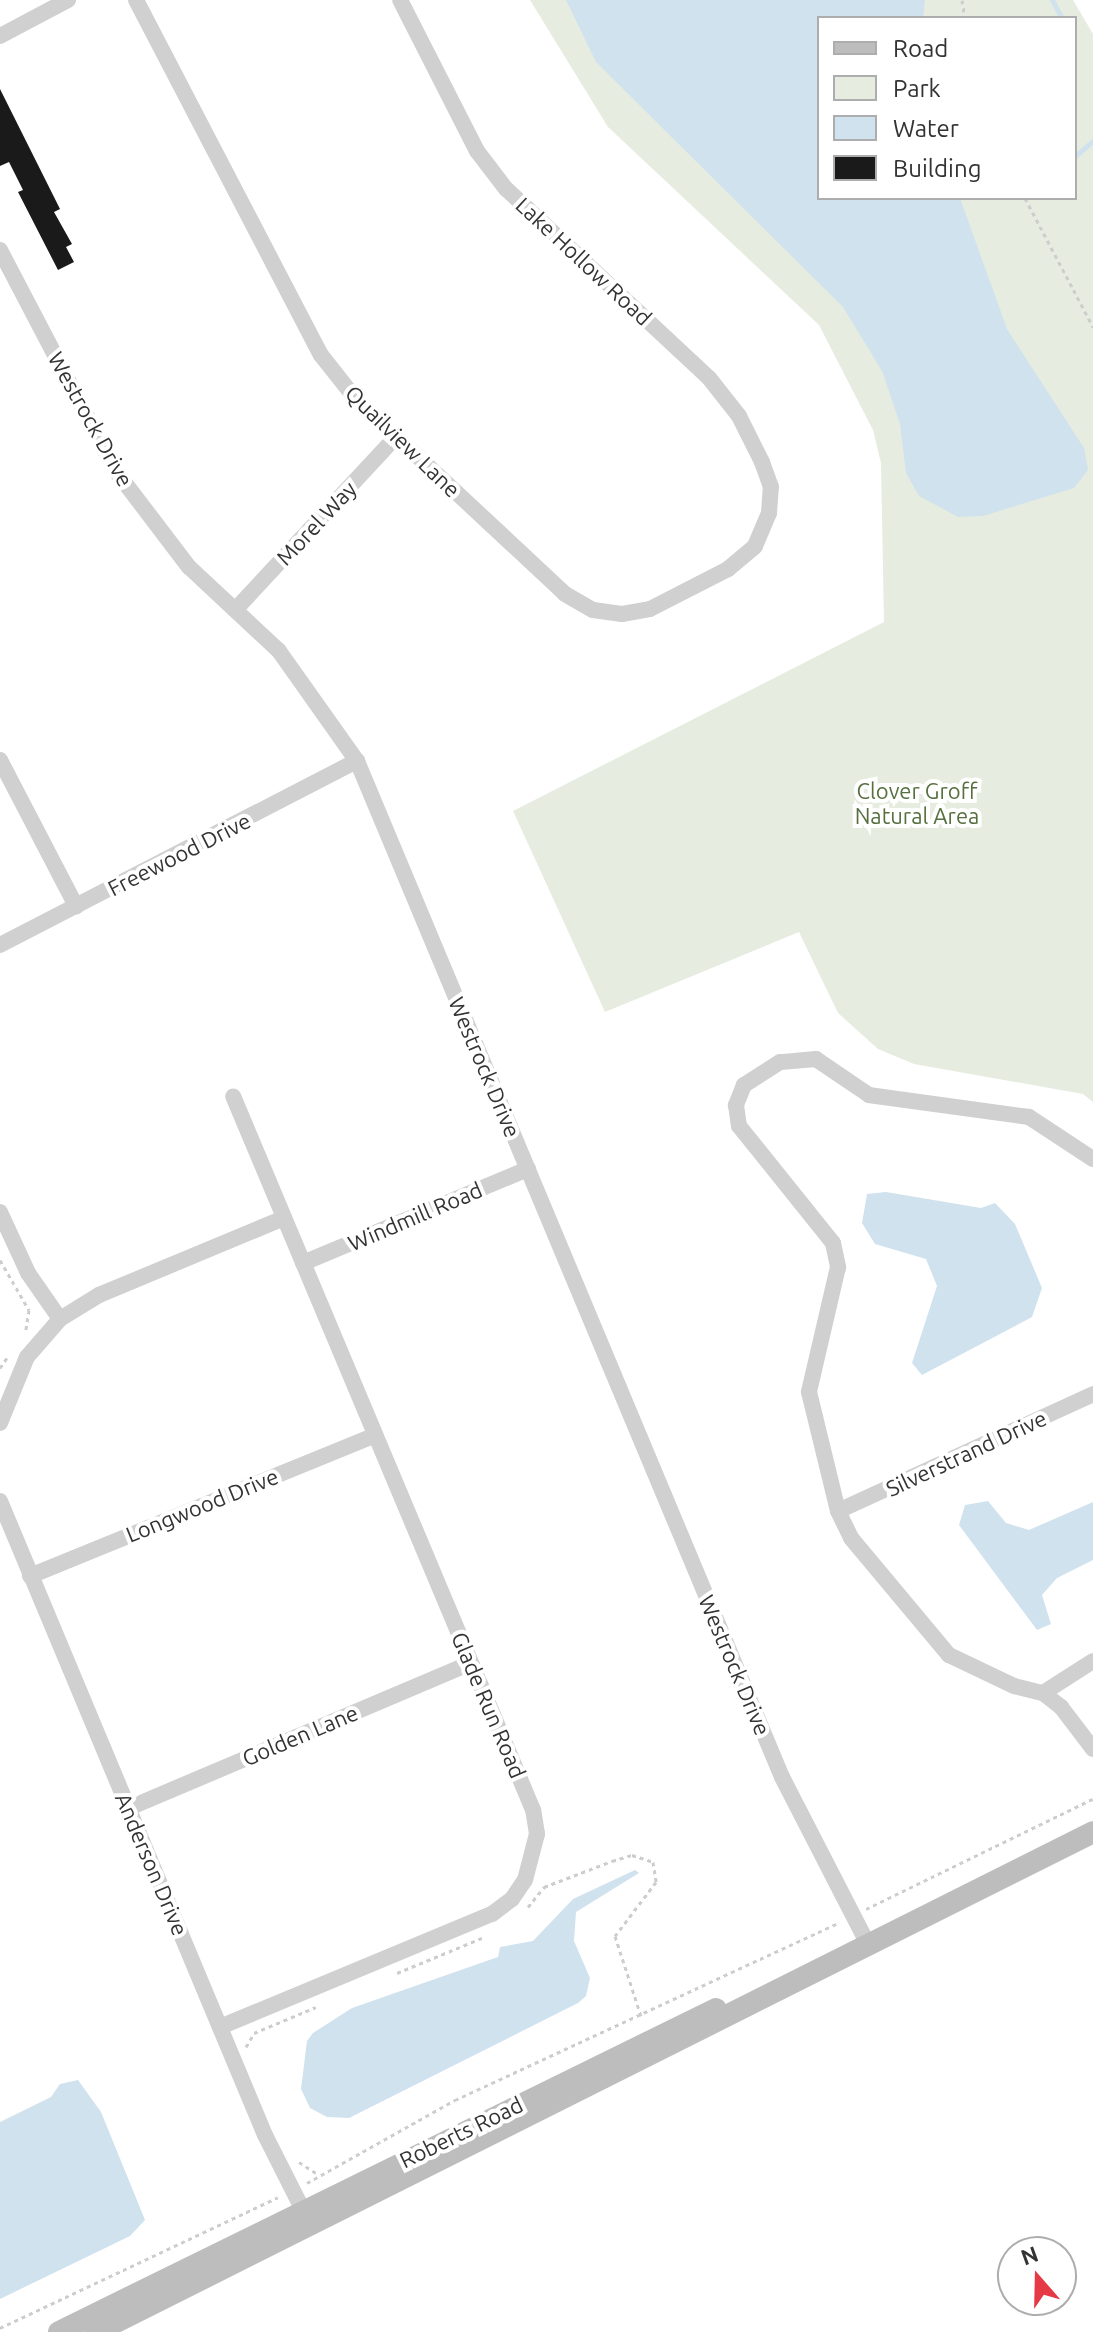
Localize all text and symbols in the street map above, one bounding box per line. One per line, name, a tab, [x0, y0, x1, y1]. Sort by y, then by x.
legend	[817, 16, 1077, 200]
text: Road	[893, 35, 948, 62]
text: Park	[893, 75, 941, 102]
text: Water	[893, 115, 959, 142]
text: Building	[893, 155, 981, 182]
street label: Lake Hollow Road	[511, 191, 657, 331]
street label: Westrock Drive	[43, 347, 139, 491]
street label: Quailview Lane	[340, 380, 466, 502]
street label: Morel Way	[271, 476, 361, 570]
park label: Clover Groff Natural Area	[855, 777, 979, 828]
street label: Freewood Drive	[103, 807, 255, 901]
street label: Westrock Drive	[444, 993, 526, 1141]
street label: Windmill Road	[344, 1176, 486, 1256]
street label: Silverstrand Drive	[882, 1404, 1050, 1502]
street label: Longwood Drive	[122, 1462, 282, 1548]
street label: Westrock Drive	[694, 1591, 776, 1739]
street label: Glade Run Road	[446, 1628, 532, 1782]
street label: Golden Lane	[238, 1699, 362, 1771]
street label: Anderson Drive	[110, 1789, 194, 1939]
street label: Roberts Road	[395, 2091, 527, 2173]
north arrow	[997, 2236, 1077, 2316]
text: N	[1017, 2240, 1041, 2269]

